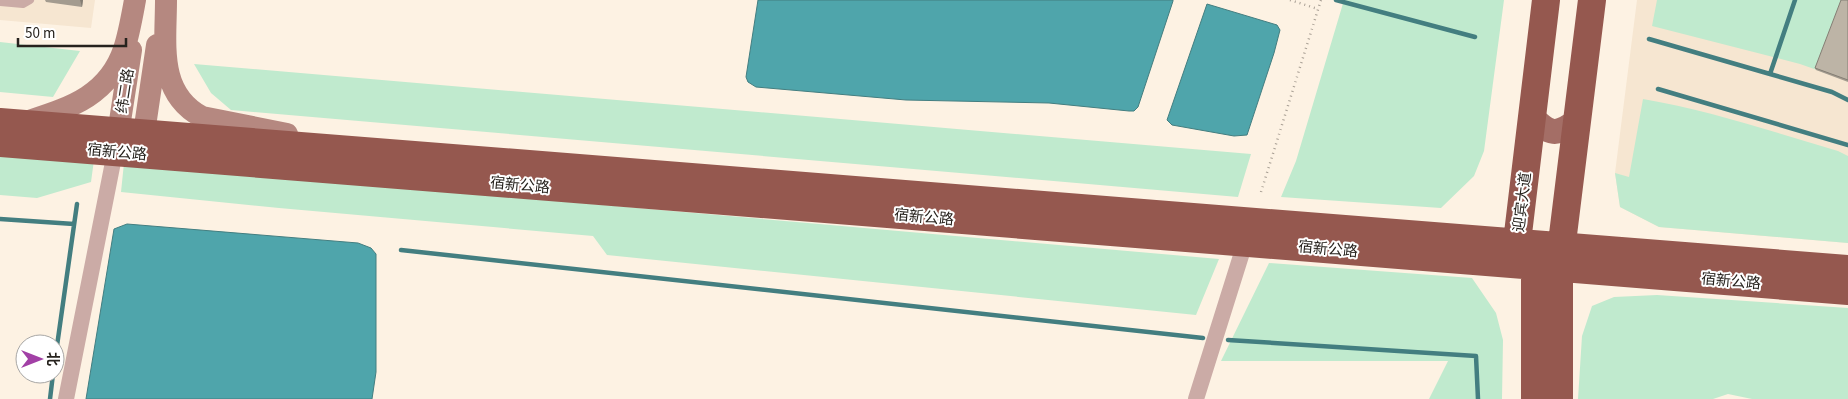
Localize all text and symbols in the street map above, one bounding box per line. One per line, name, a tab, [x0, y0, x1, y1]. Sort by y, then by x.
scale bar	[18, 15, 125, 47]
text: 50 m	[25, 23, 55, 44]
street label: 纬二路	[112, 67, 139, 115]
street label: 宿新公路	[86, 139, 148, 166]
street label: 迎宾大道	[1508, 171, 1537, 233]
street label: 宿新公路	[489, 172, 551, 199]
street label: 宿新公路	[893, 204, 955, 231]
street label: 宿新公路	[1297, 236, 1359, 263]
street label: 宿新公路	[1700, 268, 1762, 295]
north arrow	[15, 334, 65, 384]
text: 北	[42, 352, 62, 366]

